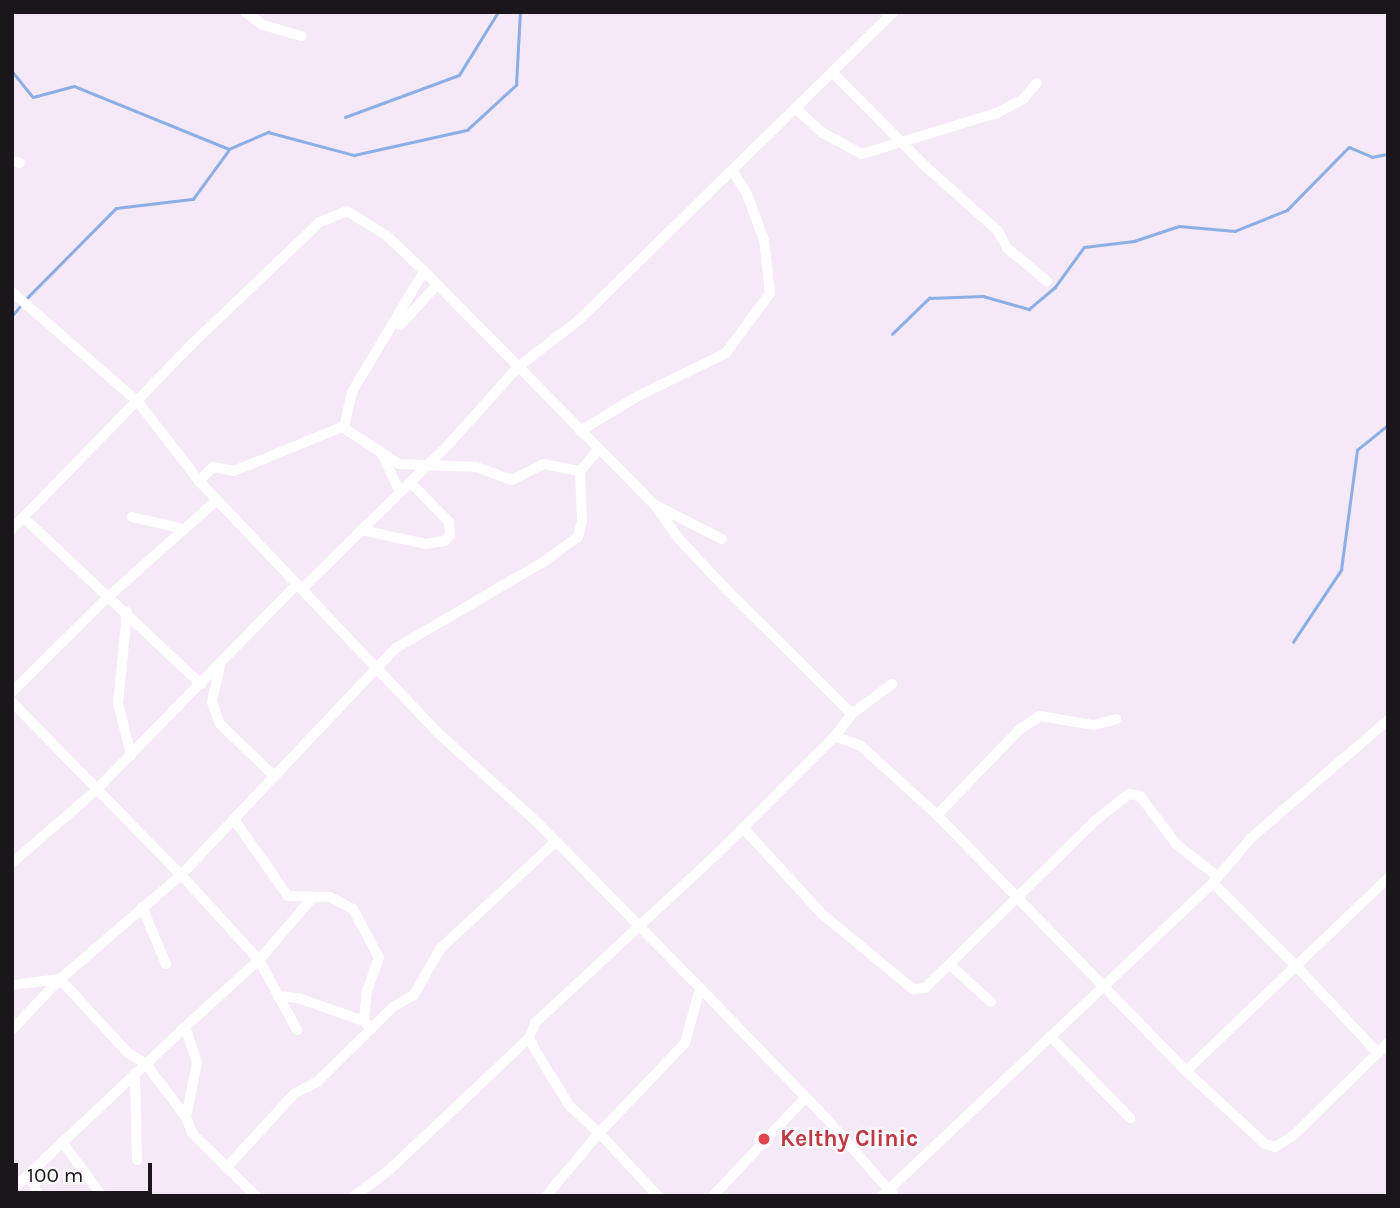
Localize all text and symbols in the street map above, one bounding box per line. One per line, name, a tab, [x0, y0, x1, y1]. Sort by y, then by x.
place label: Kelthy Clinic	[780, 1125, 918, 1153]
marker: Kelthy Clinic	[754, 1129, 774, 1149]
scale bar	[18, 1148, 156, 1192]
text: 100 m	[27, 1163, 84, 1187]

